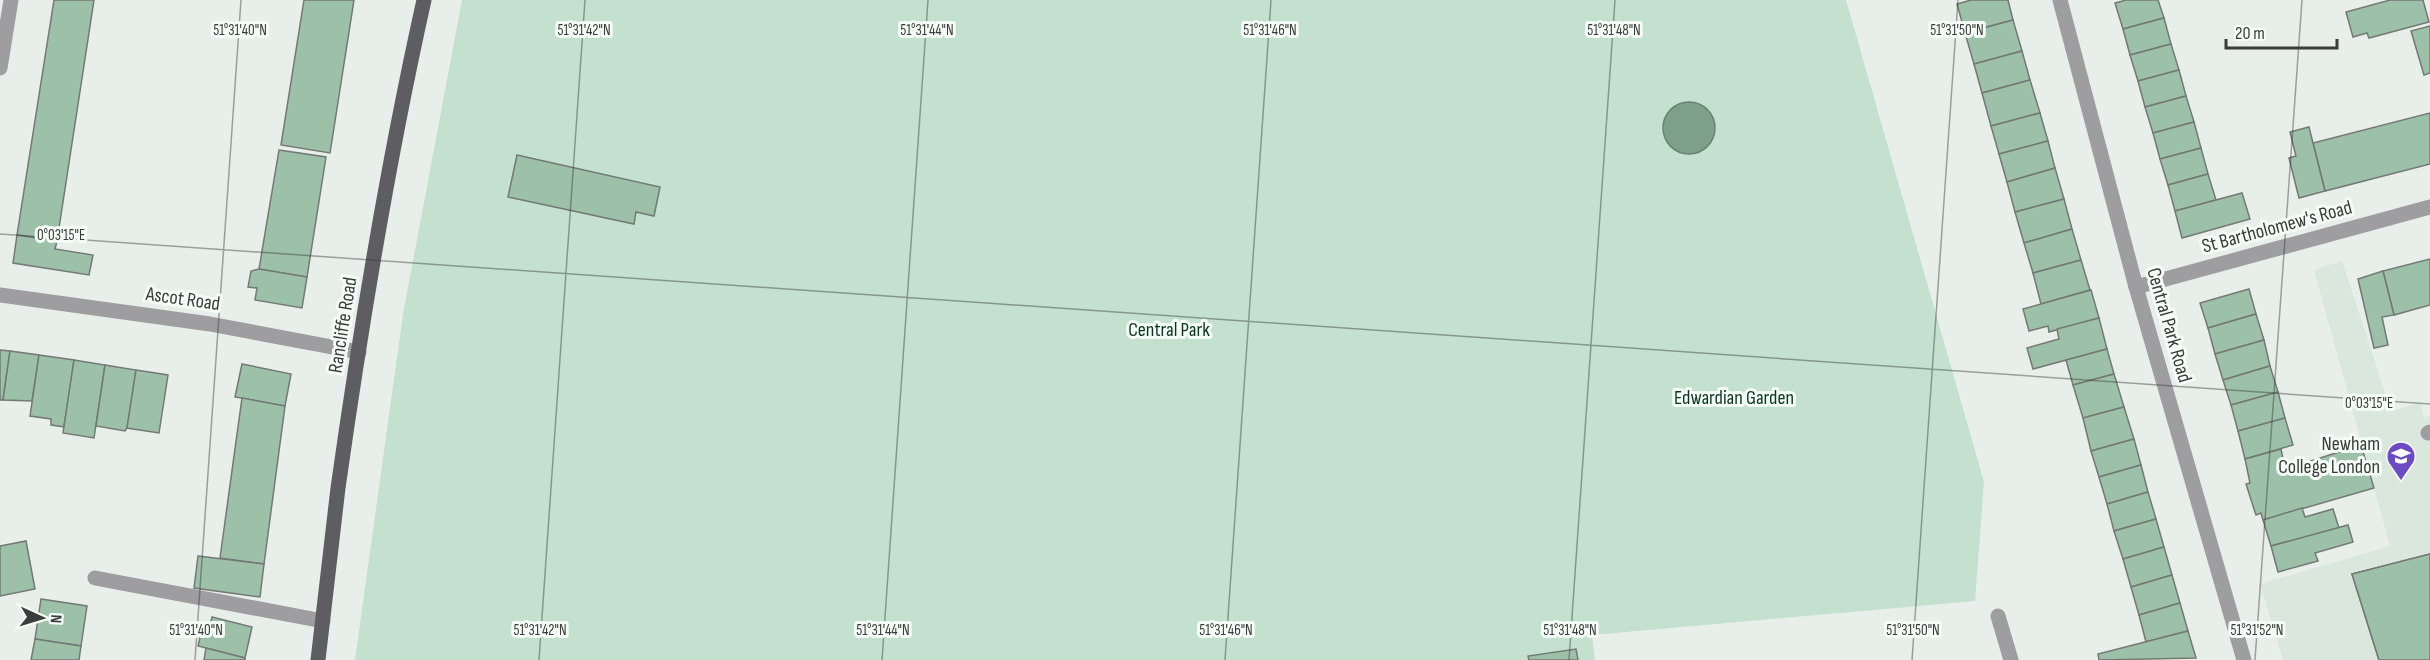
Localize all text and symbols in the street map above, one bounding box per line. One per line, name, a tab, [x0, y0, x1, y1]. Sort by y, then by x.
scale bar	[2226, 12, 2337, 50]
text: 51°31'40"N	[213, 21, 267, 40]
text: 51°31'42"N	[557, 21, 611, 40]
text: 51°31'44"N	[900, 21, 954, 40]
text: 51°31'46"N	[1243, 21, 1297, 40]
text: 51°31'48"N	[1587, 21, 1641, 40]
text: 51°31'50"N	[1930, 21, 1984, 40]
text: 20 m	[2235, 23, 2265, 44]
street label: St Bartholomew's Road	[2199, 195, 2355, 259]
text: 0°03'15"E	[37, 226, 85, 245]
street label: Central Park Road	[2141, 265, 2197, 385]
street label: Rancliffe Road	[324, 275, 362, 375]
street label: Ascot Road	[143, 282, 222, 316]
park label: Central Park	[1128, 318, 1210, 342]
park label: Edwardian Garden	[1674, 386, 1794, 410]
text: 0°03'15"E	[2345, 394, 2393, 413]
place label: Newham College London	[2278, 432, 2380, 479]
school or university icon: Newham College London	[2385, 440, 2417, 482]
north arrow	[12, 588, 72, 648]
text: N	[46, 614, 65, 624]
text: 51°31'40"N	[169, 621, 223, 640]
text: 51°31'42"N	[513, 621, 567, 640]
text: 51°31'44"N	[856, 621, 910, 640]
text: 51°31'46"N	[1199, 621, 1253, 640]
text: 51°31'48"N	[1543, 621, 1597, 640]
text: 51°31'50"N	[1886, 621, 1940, 640]
text: 51°31'52"N	[2231, 621, 2283, 640]

